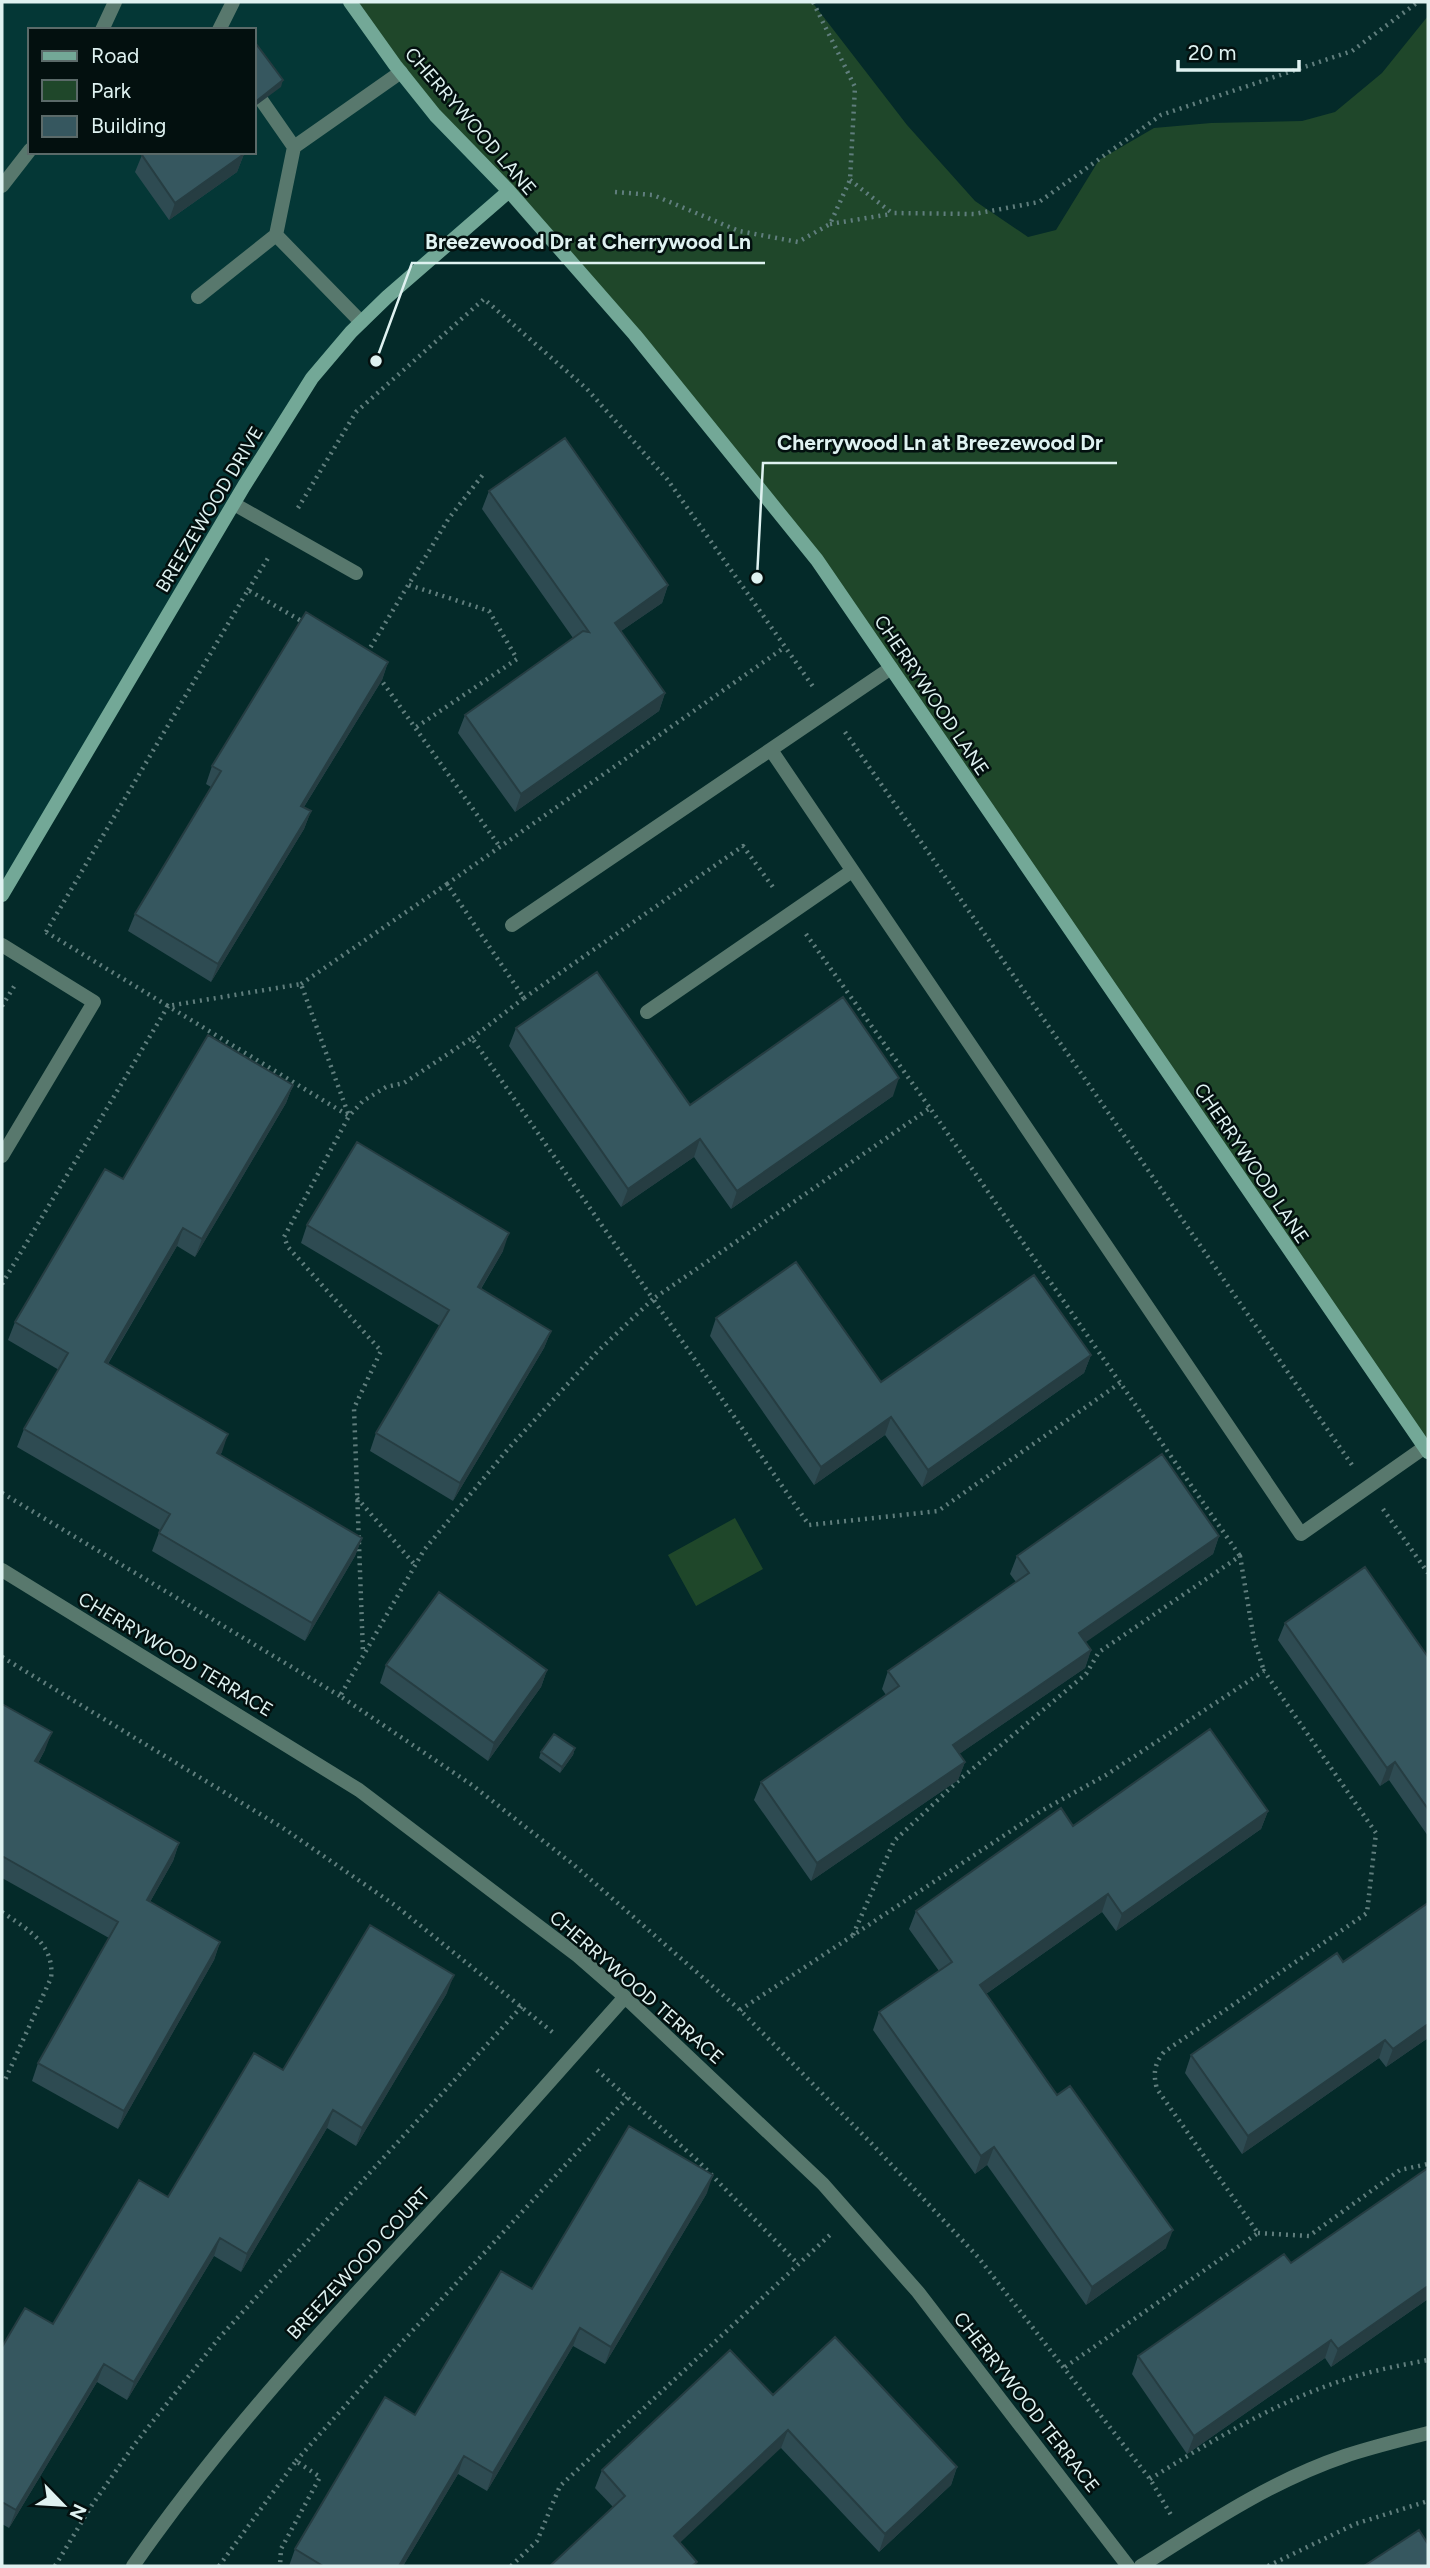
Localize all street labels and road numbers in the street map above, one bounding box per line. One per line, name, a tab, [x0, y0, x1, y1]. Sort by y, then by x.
street label: CHERRYWOOD LANE	[400, 43, 541, 200]
street label: BREEZEWOOD DRIVE	[151, 422, 268, 596]
street label: CHERRYWOOD LANE	[869, 611, 994, 780]
street label: CHERRYWOOD LANE	[1189, 1079, 1314, 1248]
street label: CHERRYWOOD TERRACE	[74, 1587, 277, 1722]
street label: CHERRYWOOD TERRACE	[545, 1906, 728, 2069]
street label: BREEZEWOOD COURT	[282, 2182, 435, 2344]
street label: CHERRYWOOD TERRACE	[949, 2307, 1104, 2497]

